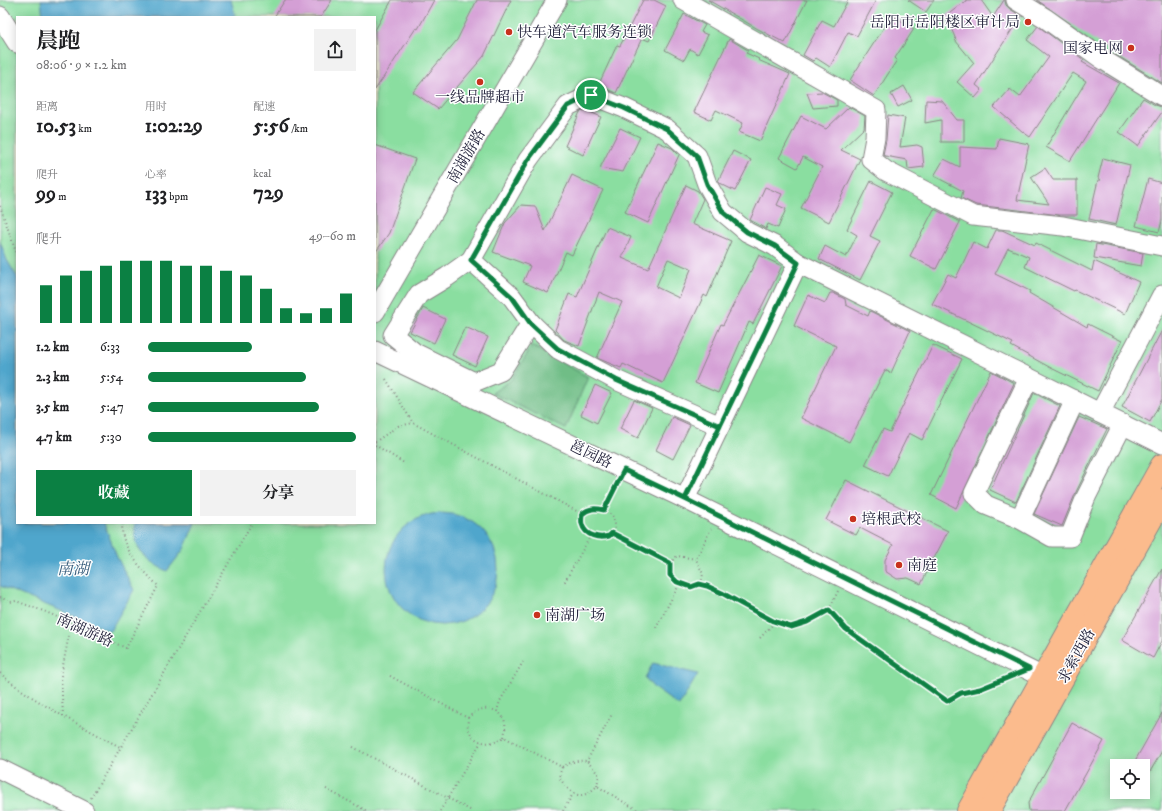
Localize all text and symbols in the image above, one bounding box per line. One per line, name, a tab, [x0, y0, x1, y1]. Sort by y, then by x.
place label: 岳阳市岳阳楼区审计局	[870, 13, 1020, 32]
marker: 岳阳市岳阳楼区审计局	[1023, 17, 1033, 27]
place label: 快车道汽车服务连锁	[517, 23, 652, 42]
marker: 快车道汽车服务连锁	[504, 27, 514, 37]
text: 晨跑	[36, 28, 80, 55]
button: share	[314, 29, 356, 71]
place label: 国家电网	[1063, 39, 1123, 58]
marker: 国家电网	[1126, 43, 1136, 53]
text: 08:06 · 9 × 1.2 km	[36, 57, 127, 73]
marker: 一线品牌超市	[475, 77, 485, 87]
pin	[574, 78, 608, 112]
icon: arrive	[580, 84, 602, 106]
place label: 一线品牌超市	[435, 88, 525, 107]
text: 距离	[36, 100, 58, 114]
text: 用时	[145, 100, 167, 114]
text: 配速	[253, 100, 275, 114]
text: 10.53	[36, 114, 76, 139]
text: 1:02:29	[145, 114, 203, 139]
text: 5:56	[253, 114, 289, 139]
text: km	[76, 122, 92, 136]
text: /km	[289, 122, 308, 136]
street label: 南湖游路	[443, 126, 490, 187]
text: kcal	[253, 167, 271, 181]
text: 爬升	[36, 168, 58, 182]
text: 心率	[145, 168, 167, 182]
text: 729	[253, 181, 284, 206]
text: 99	[36, 182, 56, 207]
text: 133	[145, 182, 167, 207]
text: m	[56, 190, 67, 204]
text: bpm	[167, 190, 188, 204]
text: 49–60 m	[309, 228, 356, 244]
text: 爬升	[36, 231, 62, 247]
text: 1.2 km	[36, 339, 69, 355]
text: 6:33	[100, 339, 120, 355]
text: 2.3 km	[36, 369, 70, 385]
text: 5:54	[100, 369, 123, 385]
text: 3.5 km	[36, 399, 69, 415]
text: 5:47	[100, 399, 124, 415]
text: 4.7 km	[36, 429, 72, 445]
text: 5:30	[100, 429, 122, 445]
street label: 邕园路	[566, 436, 615, 473]
button: 收藏	[36, 470, 192, 516]
button: 分享	[200, 470, 356, 516]
place label: 培根武校	[861, 510, 921, 529]
marker: 培根武校	[848, 514, 858, 524]
place label: 南庭	[907, 556, 937, 575]
water label: 南湖	[57, 559, 92, 579]
marker: 南庭	[894, 560, 904, 570]
place label: 南湖广场	[545, 606, 605, 625]
street label: 南湖游路	[54, 610, 116, 651]
marker: 南湖广场	[532, 610, 542, 620]
street label: 求索西路	[1054, 625, 1099, 687]
map controls	[1110, 759, 1150, 799]
button: locate	[1110, 759, 1150, 799]

